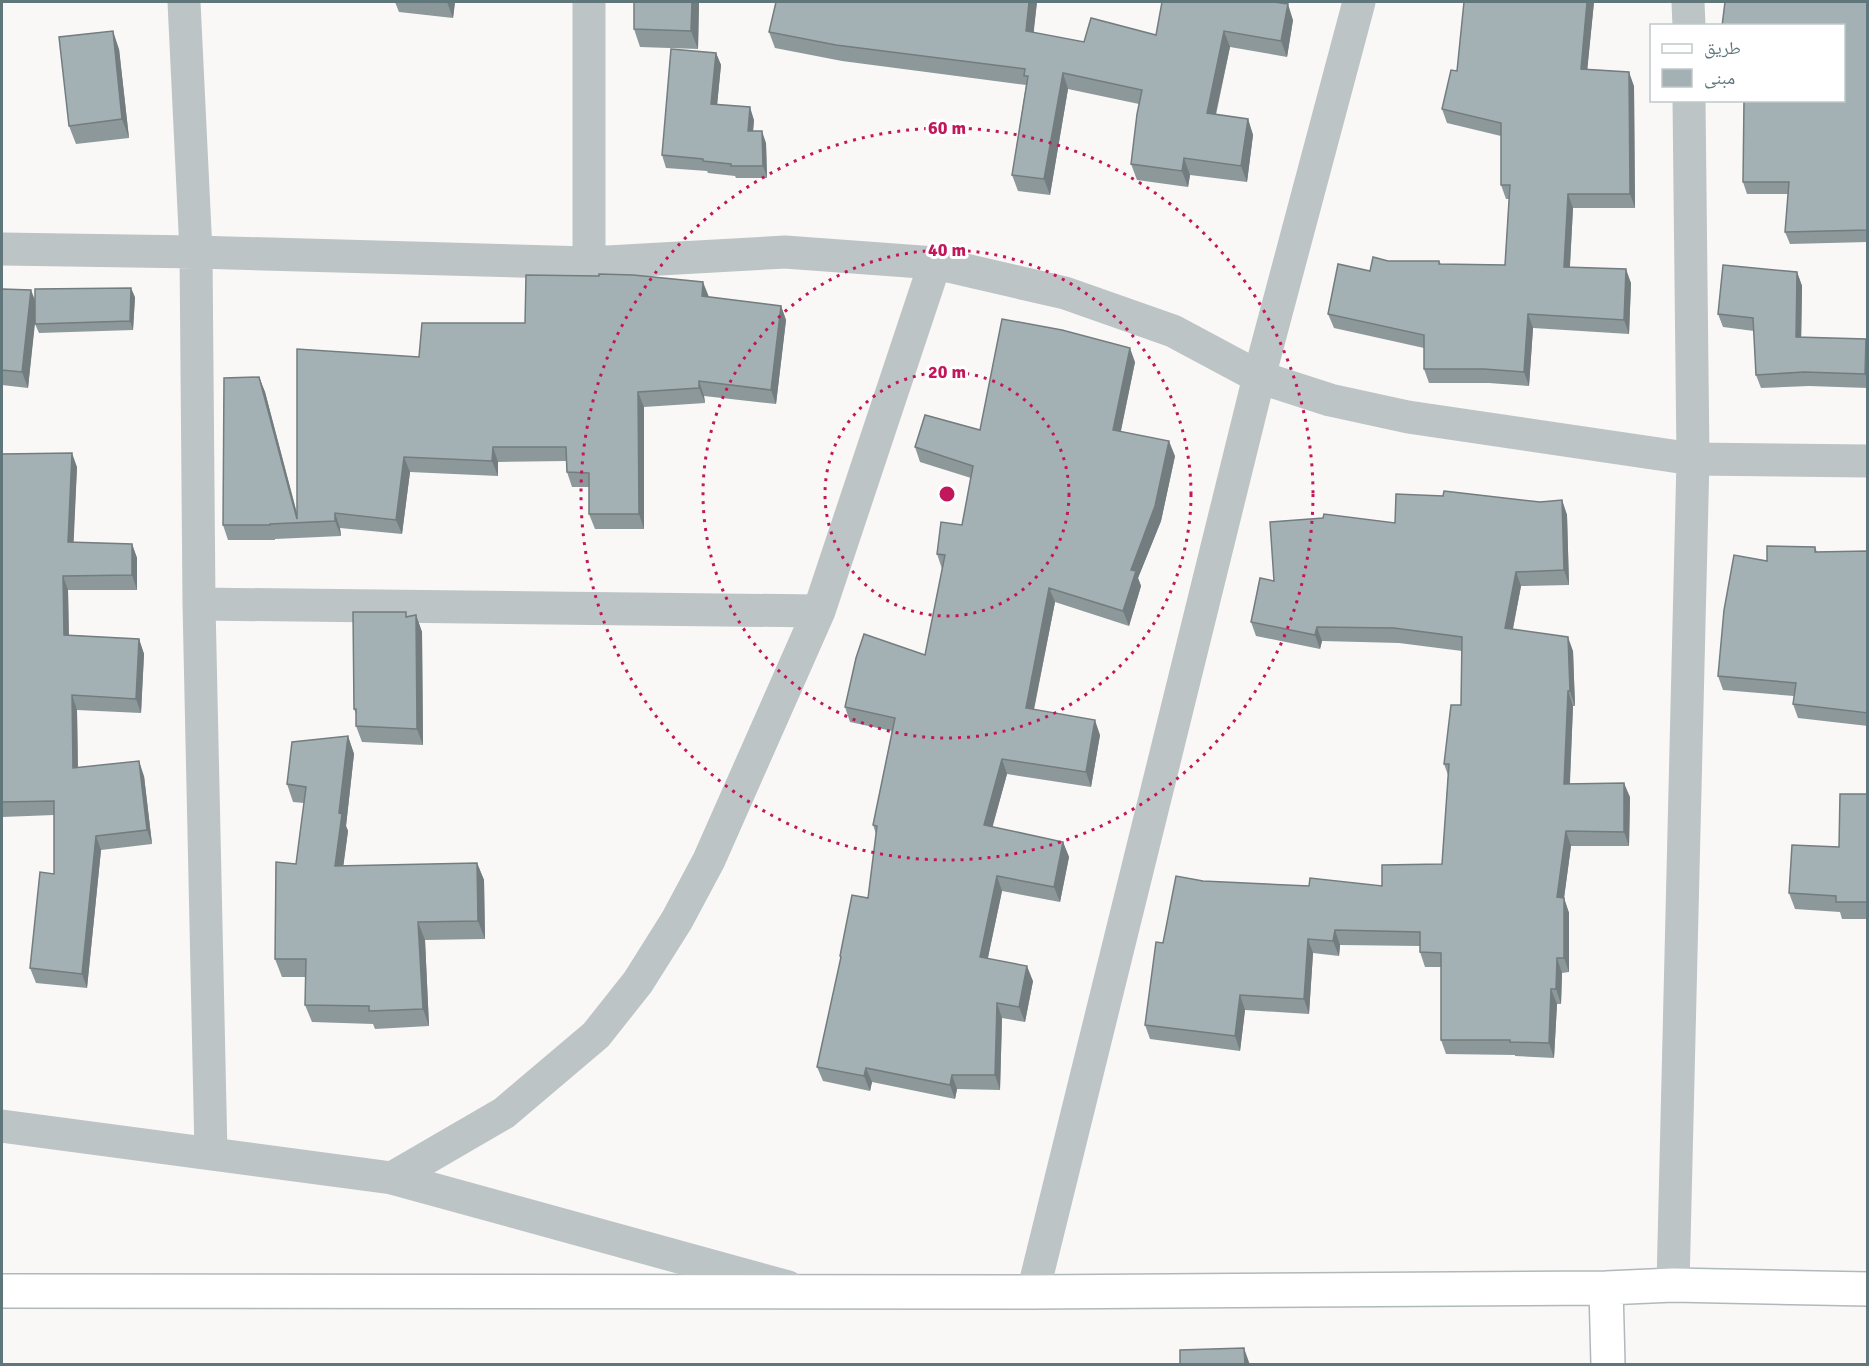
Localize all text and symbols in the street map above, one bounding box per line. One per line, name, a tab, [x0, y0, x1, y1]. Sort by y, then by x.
legend	[1650, 24, 1845, 102]
text: طريق	[1704, 37, 1741, 59]
text: مبنى	[1704, 67, 1735, 89]
text: 60 m	[928, 117, 966, 139]
text: 40 m	[928, 239, 966, 261]
text: 20 m	[928, 361, 966, 383]
centre of rings	[937, 484, 957, 504]

